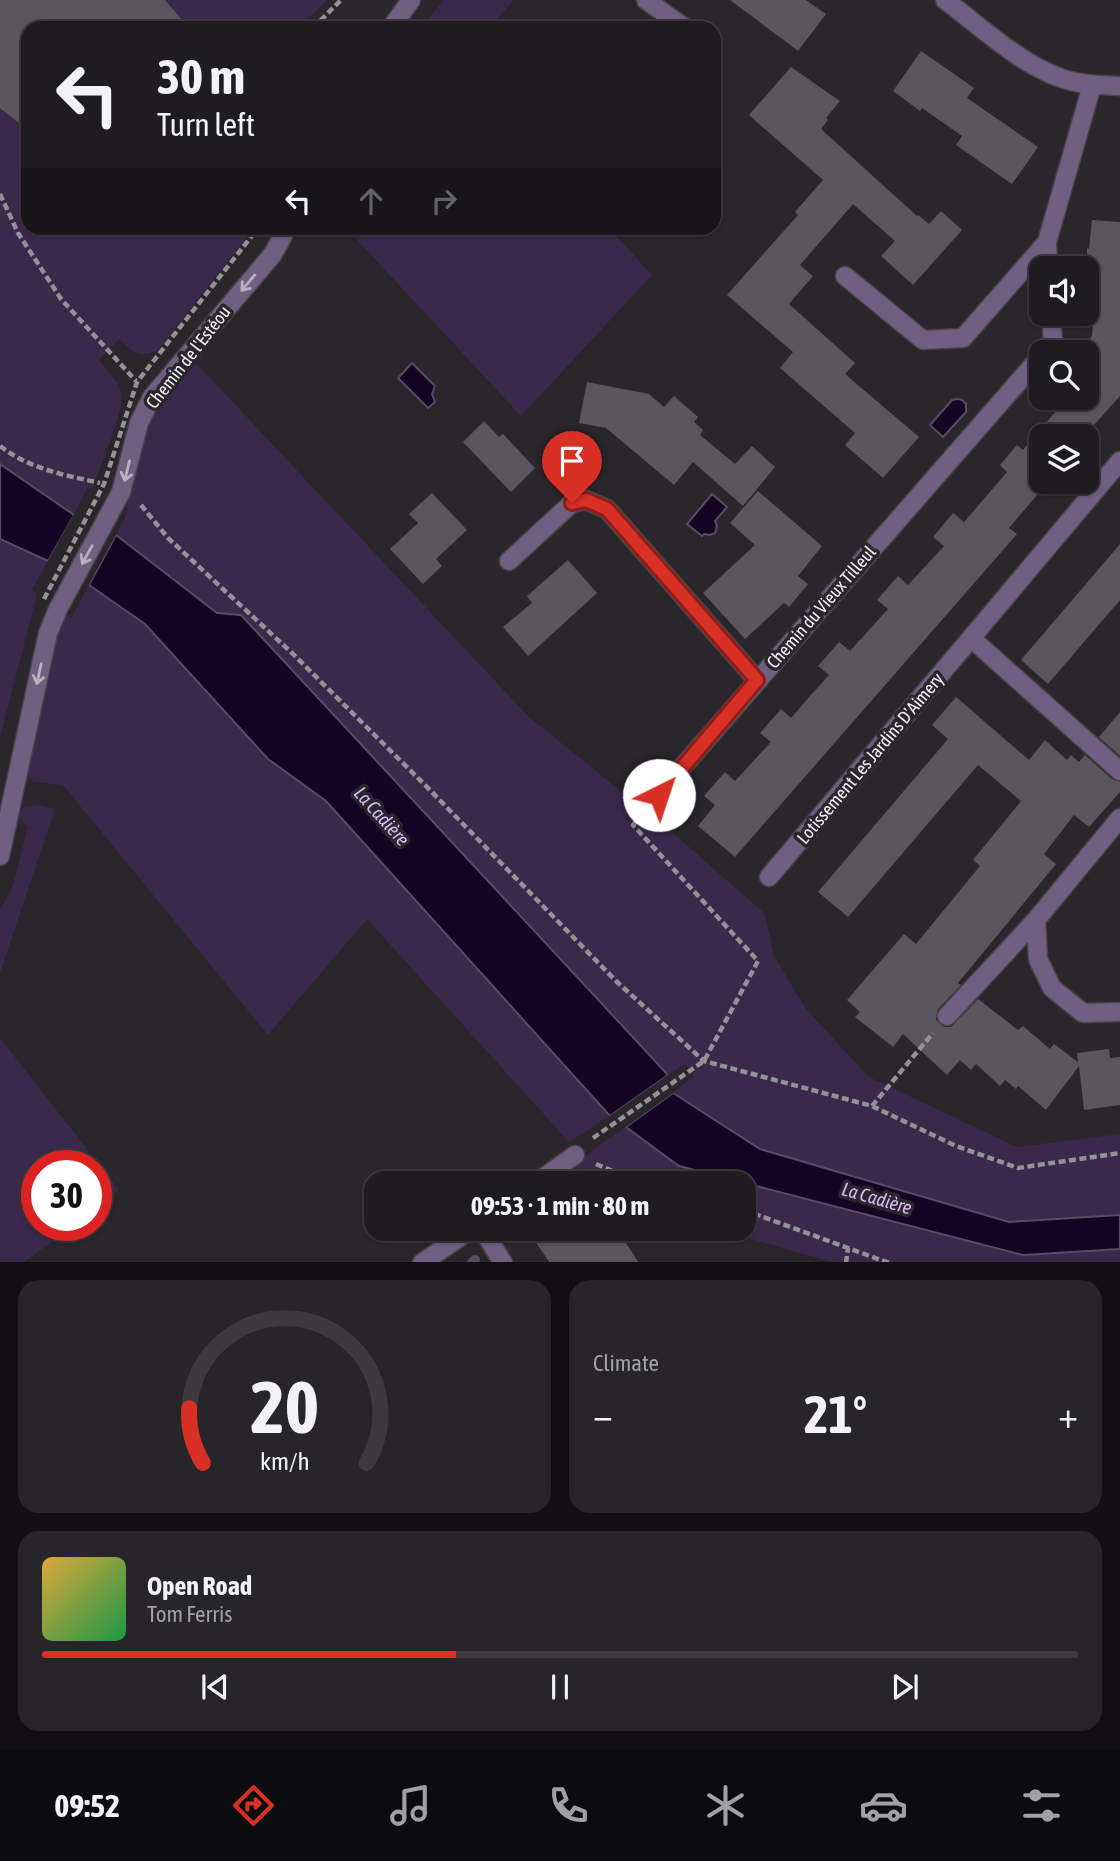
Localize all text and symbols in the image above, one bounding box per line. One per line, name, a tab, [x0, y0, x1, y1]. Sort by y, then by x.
text: 30 m	[157, 48, 245, 104]
icon: left	[42, 49, 133, 140]
text: Turn left	[157, 106, 255, 143]
icon: left	[279, 182, 317, 220]
icon: ahead	[352, 182, 390, 220]
icon: right	[425, 182, 463, 220]
map controls	[1029, 256, 1099, 494]
button: sound	[1029, 256, 1099, 326]
one-way arrow	[240, 274, 256, 292]
street label: Chemin de l'Estéou	[141, 302, 235, 412]
button: search	[1029, 340, 1099, 410]
button: layers	[1029, 424, 1099, 494]
pin	[542, 431, 602, 503]
icon: arrive	[553, 442, 591, 480]
one-way arrow	[120, 459, 134, 482]
street label: Chemin du Vieux Tilleul	[762, 541, 880, 672]
one-way arrow	[80, 544, 93, 565]
one-way arrow	[32, 662, 46, 685]
street label: Lotissement Les Jardins D'Aimery	[792, 668, 948, 848]
position arrow	[622, 758, 696, 832]
water label: La Cadière	[350, 782, 414, 850]
speed limit sign: 30	[21, 1150, 112, 1241]
water label: La Cadière	[839, 1178, 915, 1218]
text: 09:53 · 1 min · 80 m	[471, 1191, 649, 1221]
text: Climate	[593, 1350, 659, 1376]
text: 20	[250, 1365, 319, 1448]
text: 21°	[804, 1384, 867, 1444]
text: −	[593, 1393, 613, 1436]
text: +	[1058, 1393, 1078, 1436]
text: km/h	[260, 1446, 309, 1474]
text: Open Road	[147, 1571, 252, 1601]
text: Tom Ferris	[147, 1601, 232, 1627]
icon: previous	[196, 1668, 234, 1706]
icon: pause	[541, 1668, 579, 1706]
icon: next	[886, 1668, 924, 1706]
icon: directions	[229, 1781, 278, 1830]
icon: music	[386, 1781, 435, 1830]
icon: phone	[544, 1781, 593, 1830]
icon: climate	[701, 1781, 750, 1830]
icon: car	[859, 1781, 908, 1830]
icon: filters	[1017, 1781, 1066, 1830]
text: 09:52	[54, 1787, 120, 1824]

